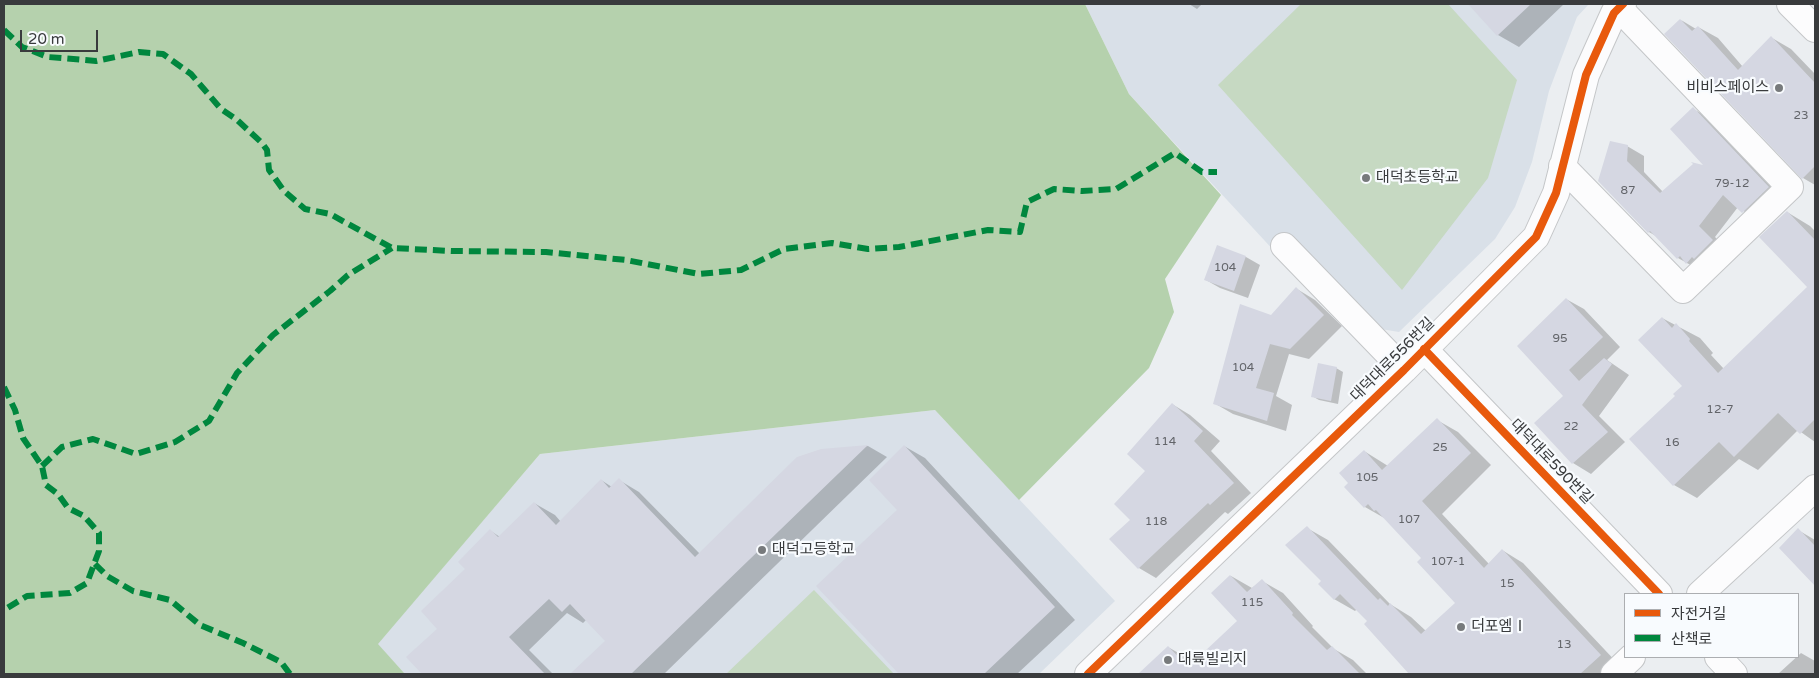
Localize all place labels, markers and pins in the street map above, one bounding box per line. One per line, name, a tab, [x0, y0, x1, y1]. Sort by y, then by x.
place label: 비비스페이스	[1686, 79, 1769, 97]
marker: 비비스페이스	[1773, 82, 1785, 94]
place label: 대덕초등학교	[1376, 169, 1459, 187]
marker: 대덕초등학교	[1360, 172, 1372, 184]
place label: 대덕고등학교	[772, 541, 855, 559]
marker: 대덕고등학교	[756, 544, 768, 556]
place label: 더포엠Ⅰ	[1471, 618, 1527, 636]
marker: 더포엠Ⅰ	[1455, 621, 1467, 633]
place label: 대륙빌리지	[1178, 651, 1247, 669]
marker: 대륙빌리지	[1162, 654, 1174, 666]

